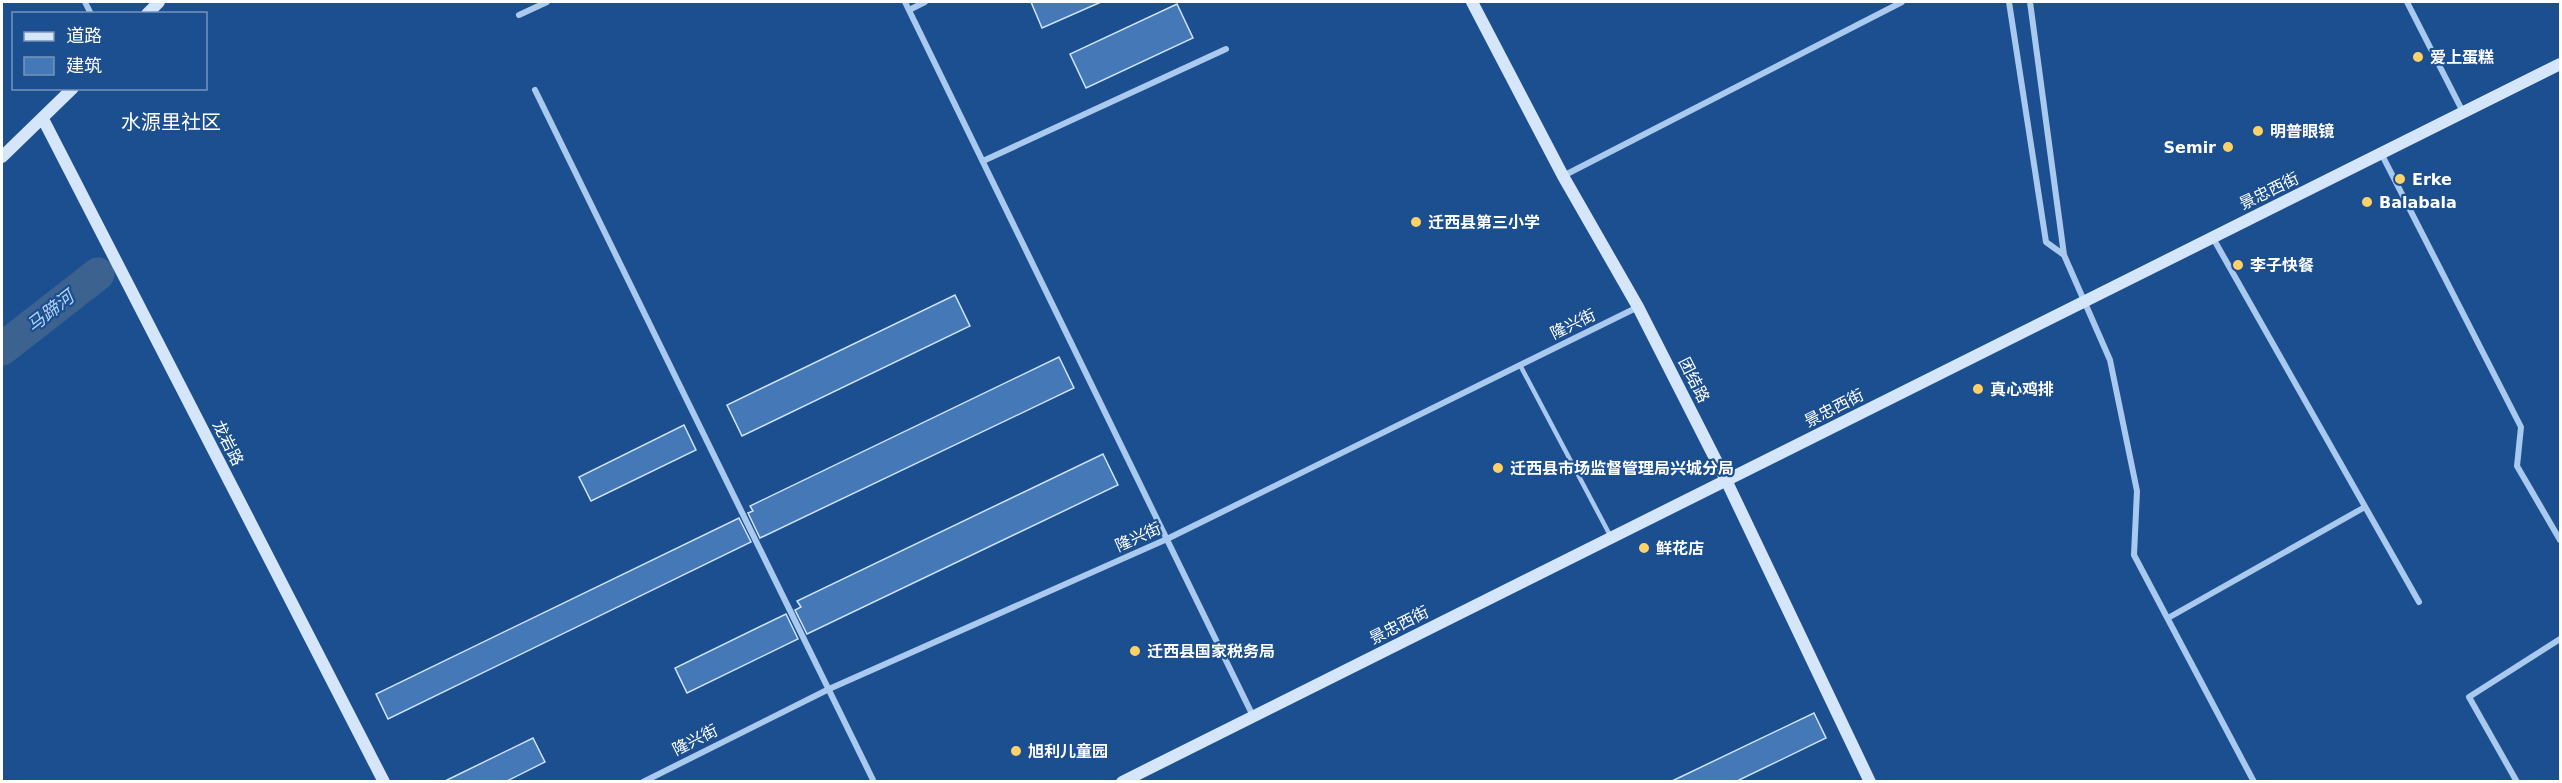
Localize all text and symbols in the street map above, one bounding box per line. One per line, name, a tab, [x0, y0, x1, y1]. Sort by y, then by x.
legend	[12, 12, 207, 90]
text: 道路	[66, 25, 102, 46]
place label: 爱上蛋糕	[2430, 48, 2494, 67]
marker: 爱上蛋糕	[2411, 50, 2425, 64]
text: 建筑	[66, 55, 102, 76]
district label: 水源里社区	[121, 110, 221, 134]
place label: 明普眼镜	[2270, 122, 2334, 141]
marker: 明普眼镜	[2251, 124, 2265, 138]
place label: Semir	[2164, 138, 2216, 157]
marker: Semir	[2221, 140, 2235, 154]
street label: 景忠西街	[2236, 168, 2302, 214]
place label: Erke	[2412, 170, 2452, 189]
marker: Erke	[2393, 172, 2407, 186]
place label: Balabala	[2379, 193, 2457, 212]
marker: Balabala	[2360, 195, 2374, 209]
place label: 迁西县第三小学	[1428, 213, 1540, 232]
marker: 迁西县第三小学	[1409, 215, 1423, 229]
place label: 李子快餐	[2250, 256, 2314, 275]
marker: 李子快餐	[2231, 258, 2245, 272]
water label: 马蹄河	[22, 284, 80, 336]
street label: 隆兴街	[1547, 305, 1599, 343]
street label: 团结路	[1675, 354, 1713, 406]
place label: 真心鸡排	[1990, 380, 2054, 399]
marker: 真心鸡排	[1971, 382, 1985, 396]
street label: 景忠西街	[1801, 385, 1867, 431]
street label: 龙岩路	[209, 417, 247, 469]
place label: 迁西县市场监督管理局兴城分局	[1510, 459, 1734, 478]
marker: 迁西县市场监督管理局兴城分局	[1491, 461, 1505, 475]
street label: 隆兴街	[1112, 519, 1164, 555]
place label: 鲜花店	[1656, 539, 1704, 558]
marker: 鲜花店	[1637, 541, 1651, 555]
street label: 景忠西街	[1366, 602, 1432, 648]
place label: 迁西县国家税务局	[1147, 642, 1275, 661]
marker: 迁西县国家税务局	[1128, 644, 1142, 658]
street label: 隆兴街	[669, 721, 721, 759]
place label: 旭利儿童园	[1028, 742, 1108, 761]
marker: 旭利儿童园	[1009, 744, 1023, 758]

